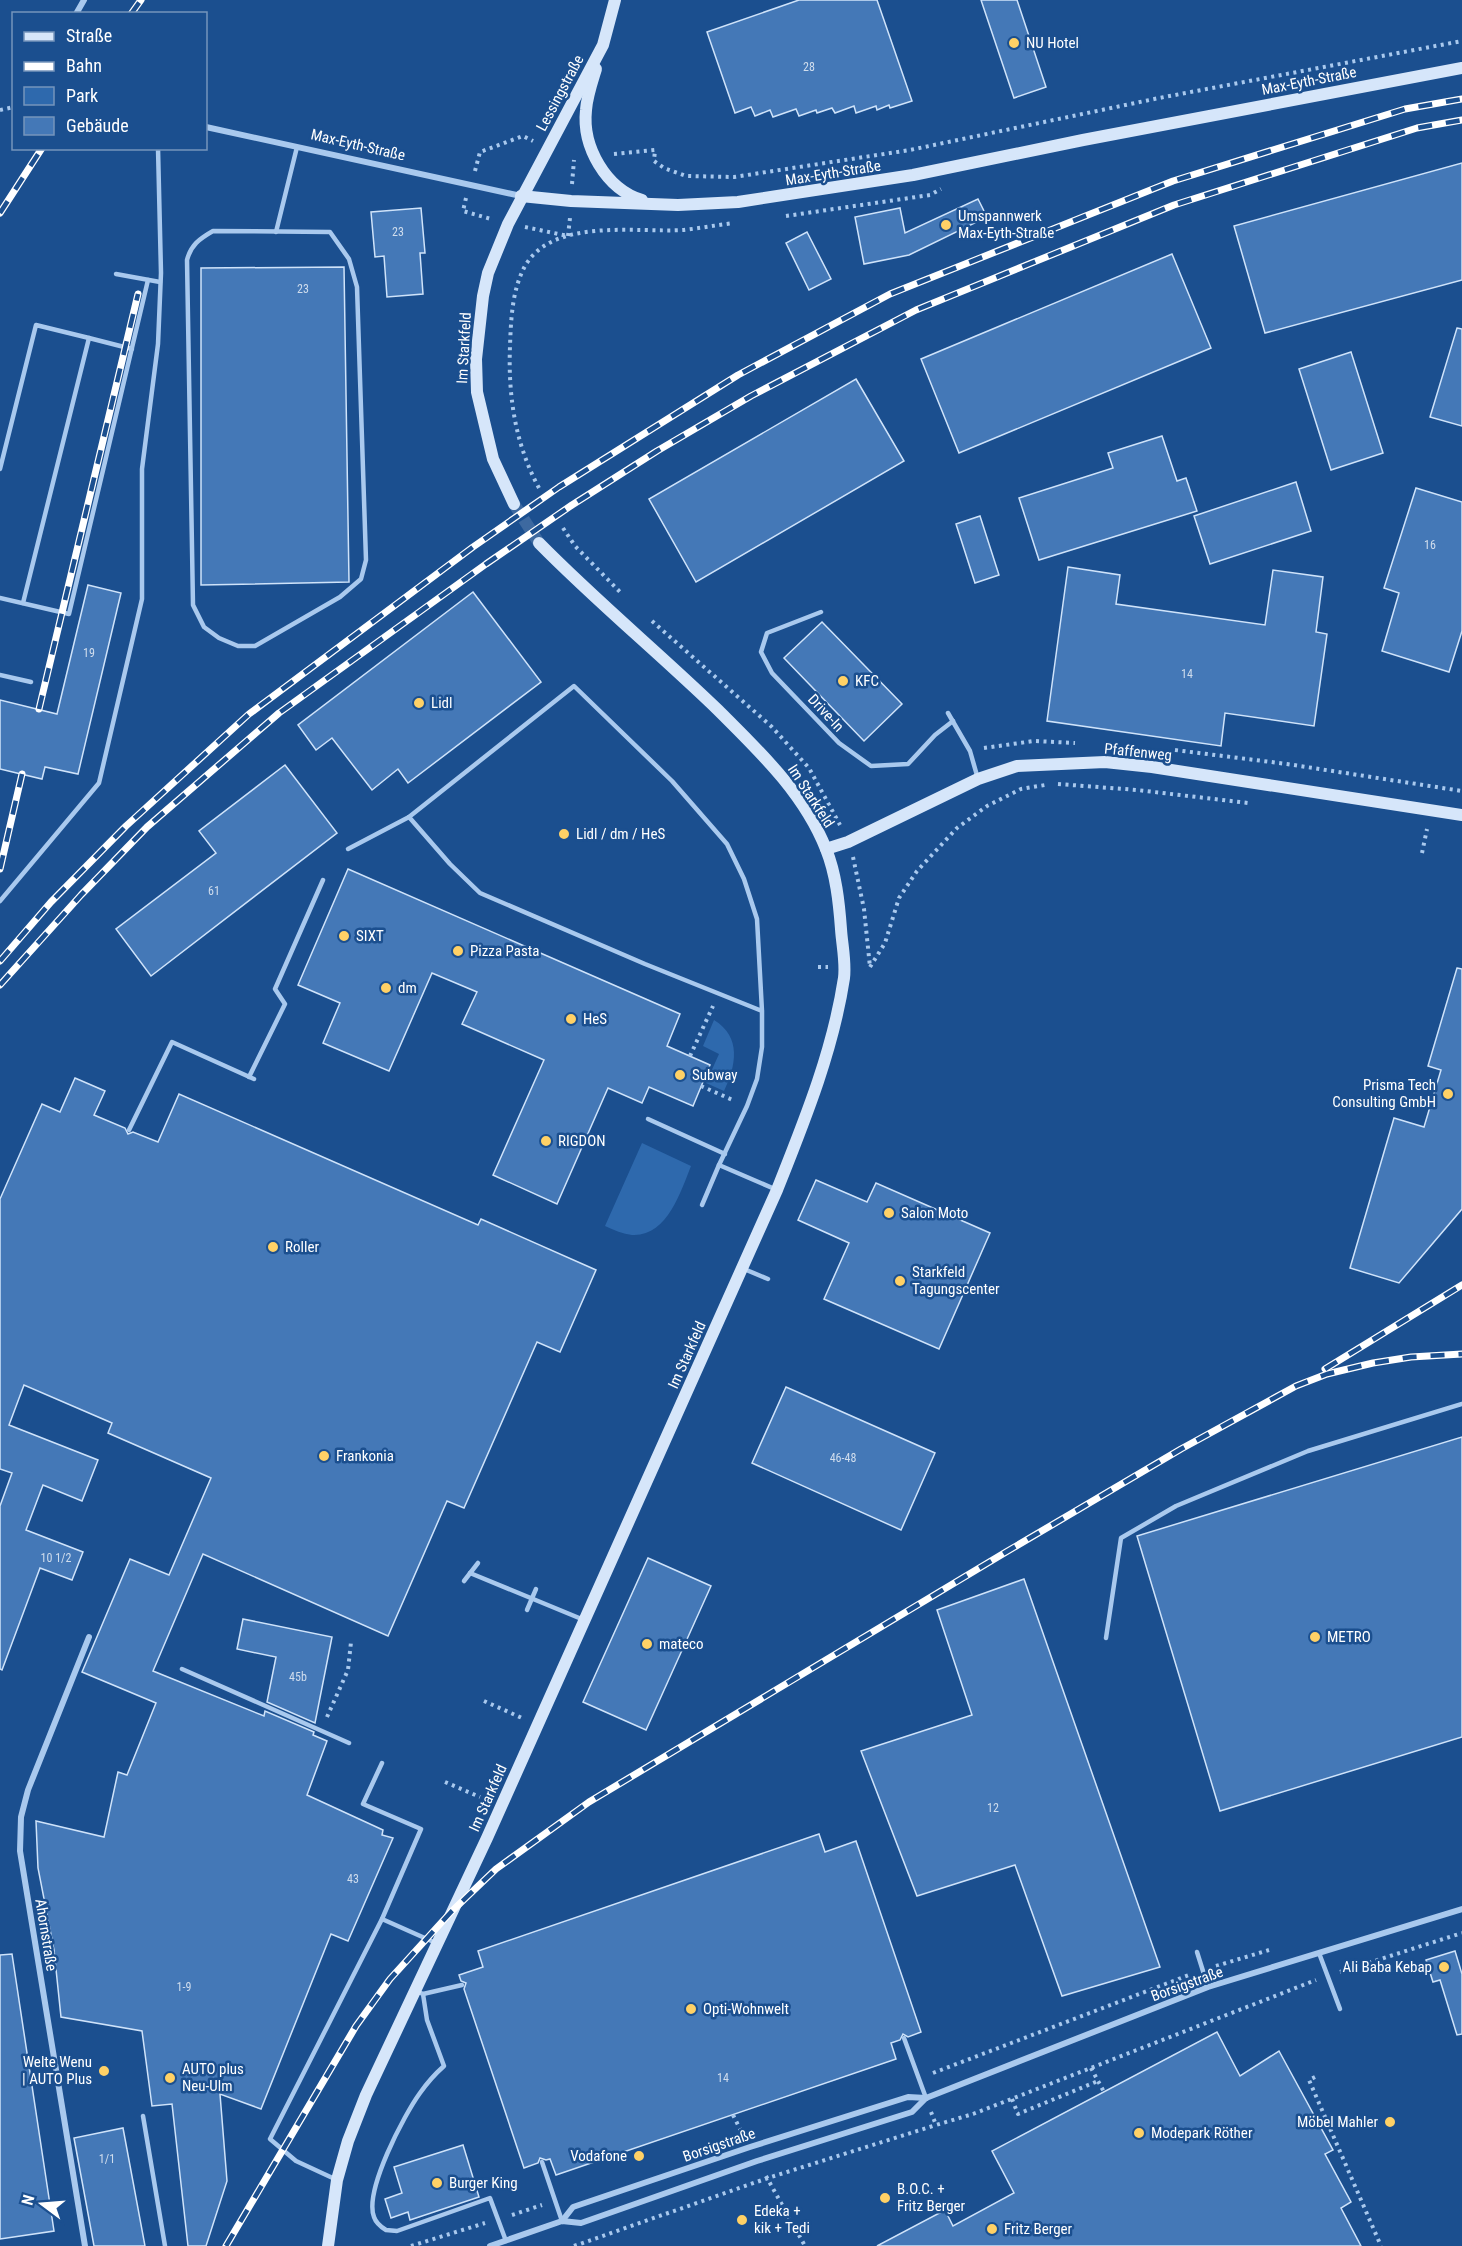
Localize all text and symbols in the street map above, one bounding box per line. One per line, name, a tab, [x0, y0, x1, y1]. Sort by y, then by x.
legend	[12, 12, 207, 150]
text: Straße	[66, 25, 112, 46]
place label: NU Hotel	[1026, 34, 1079, 52]
marker: NU Hotel	[1007, 36, 1021, 50]
street label: Lessingstraße	[532, 52, 588, 134]
text: Bahn	[66, 55, 102, 76]
house number: 28	[803, 60, 815, 74]
street label: Max-Eyth-Straße	[1260, 63, 1358, 99]
text: Park	[66, 85, 98, 106]
text: Gebäude	[66, 115, 129, 136]
street label: Max-Eyth-Straße	[309, 125, 407, 165]
street label: Max-Eyth-Straße	[784, 157, 882, 189]
place label: Umspannwerk Max-Eyth-Straße	[958, 207, 1054, 242]
marker: Umspannwerk Max-Eyth-Straße	[939, 218, 953, 232]
house number: 23	[392, 225, 404, 239]
house number: 23	[297, 282, 309, 296]
street label: Im Starkfeld	[453, 312, 475, 384]
house number: 16	[1424, 538, 1436, 552]
house number: 19	[83, 646, 95, 660]
house number: 14	[1181, 667, 1193, 681]
place label: KFC	[855, 672, 879, 690]
marker: KFC	[836, 674, 850, 688]
street label: Drive-In	[804, 691, 848, 735]
place label: Lidl	[431, 694, 452, 712]
marker: Lidl	[412, 696, 426, 710]
street label: Pfaffenweg	[1103, 739, 1173, 765]
street label: Im Starkfeld	[784, 761, 838, 831]
place label: Lidl / dm / HeS	[576, 825, 665, 843]
marker: Lidl / dm / HeS	[557, 827, 571, 841]
house number: 61	[208, 884, 220, 898]
place label: SIXT	[356, 927, 384, 945]
marker: SIXT	[337, 929, 351, 943]
place label: Pizza Pasta	[470, 942, 539, 960]
marker: Pizza Pasta	[451, 944, 465, 958]
place label: dm	[398, 979, 417, 997]
marker: dm	[379, 981, 393, 995]
place label: HeS	[583, 1010, 607, 1028]
marker: HeS	[564, 1012, 578, 1026]
place label: Subway	[692, 1066, 738, 1084]
marker: Subway	[673, 1068, 687, 1082]
place label: Prisma Tech Consulting GmbH	[1332, 1076, 1436, 1111]
marker: Prisma Tech Consulting GmbH	[1441, 1087, 1455, 1101]
place label: RIGDON	[558, 1132, 605, 1150]
marker: RIGDON	[539, 1134, 553, 1148]
place label: Salon Moto	[901, 1204, 968, 1222]
marker: Salon Moto	[882, 1206, 896, 1220]
place label: Roller	[285, 1238, 319, 1256]
marker: Roller	[266, 1240, 280, 1254]
place label: Starkfeld Tagungscenter	[912, 1263, 1000, 1298]
marker: Starkfeld Tagungscenter	[893, 1274, 907, 1288]
street label: Im Starkfeld	[664, 1319, 710, 1391]
place label: Frankonia	[336, 1447, 394, 1465]
marker: Frankonia	[317, 1449, 331, 1463]
house number: 46-48	[830, 1451, 856, 1465]
house number: 10 1/2	[41, 1551, 72, 1565]
place label: METRO	[1327, 1628, 1371, 1646]
marker: METRO	[1308, 1630, 1322, 1644]
place label: mateco	[659, 1635, 703, 1653]
marker: mateco	[640, 1637, 654, 1651]
house number: 45b	[289, 1670, 307, 1684]
street label: Im Starkfeld	[465, 1762, 511, 1834]
house number: 12	[987, 1801, 999, 1815]
house number: 43	[347, 1872, 359, 1886]
street label: Ahornstraße	[31, 1898, 61, 1972]
place label: Ali Baba Kebap	[1343, 1958, 1432, 1976]
marker: Ali Baba Kebap	[1437, 1960, 1451, 1974]
street label: Borsigstraße	[1148, 1963, 1226, 2005]
house number: 1-9	[177, 1980, 191, 1994]
place label: Opti-Wohnwelt	[703, 2000, 789, 2018]
marker: Opti-Wohnwelt	[684, 2002, 698, 2016]
place label: Welte Wenu | AUTO Plus	[22, 2053, 92, 2088]
place label: AUTO plus Neu-Ulm	[182, 2060, 244, 2095]
marker: Welte Wenu | AUTO Plus	[97, 2064, 111, 2078]
marker: AUTO plus Neu-Ulm	[163, 2071, 177, 2085]
house number: 14	[717, 2071, 729, 2085]
place label: Möbel Mahler	[1297, 2113, 1378, 2131]
marker: Möbel Mahler	[1383, 2115, 1397, 2129]
street label: Borsigstraße	[680, 2124, 758, 2166]
place label: Modepark Röther	[1151, 2124, 1253, 2142]
marker: Modepark Röther	[1132, 2126, 1146, 2140]
place label: Vodafone	[570, 2147, 627, 2165]
marker: Vodafone	[632, 2149, 646, 2163]
house number: 1/1	[99, 2152, 115, 2166]
north arrow	[12, 2174, 72, 2234]
place label: Burger King	[449, 2174, 518, 2192]
marker: Burger King	[430, 2176, 444, 2190]
place label: B.O.C. + Fritz Berger	[897, 2180, 966, 2215]
marker: B.O.C. + Fritz Berger	[878, 2191, 892, 2205]
text: N	[18, 2193, 39, 2207]
place label: Edeka + kik + Tedi	[754, 2202, 810, 2237]
marker: Edeka + kik + Tedi	[735, 2213, 749, 2227]
place label: Fritz Berger	[1004, 2220, 1073, 2238]
marker: Fritz Berger	[985, 2222, 999, 2236]

